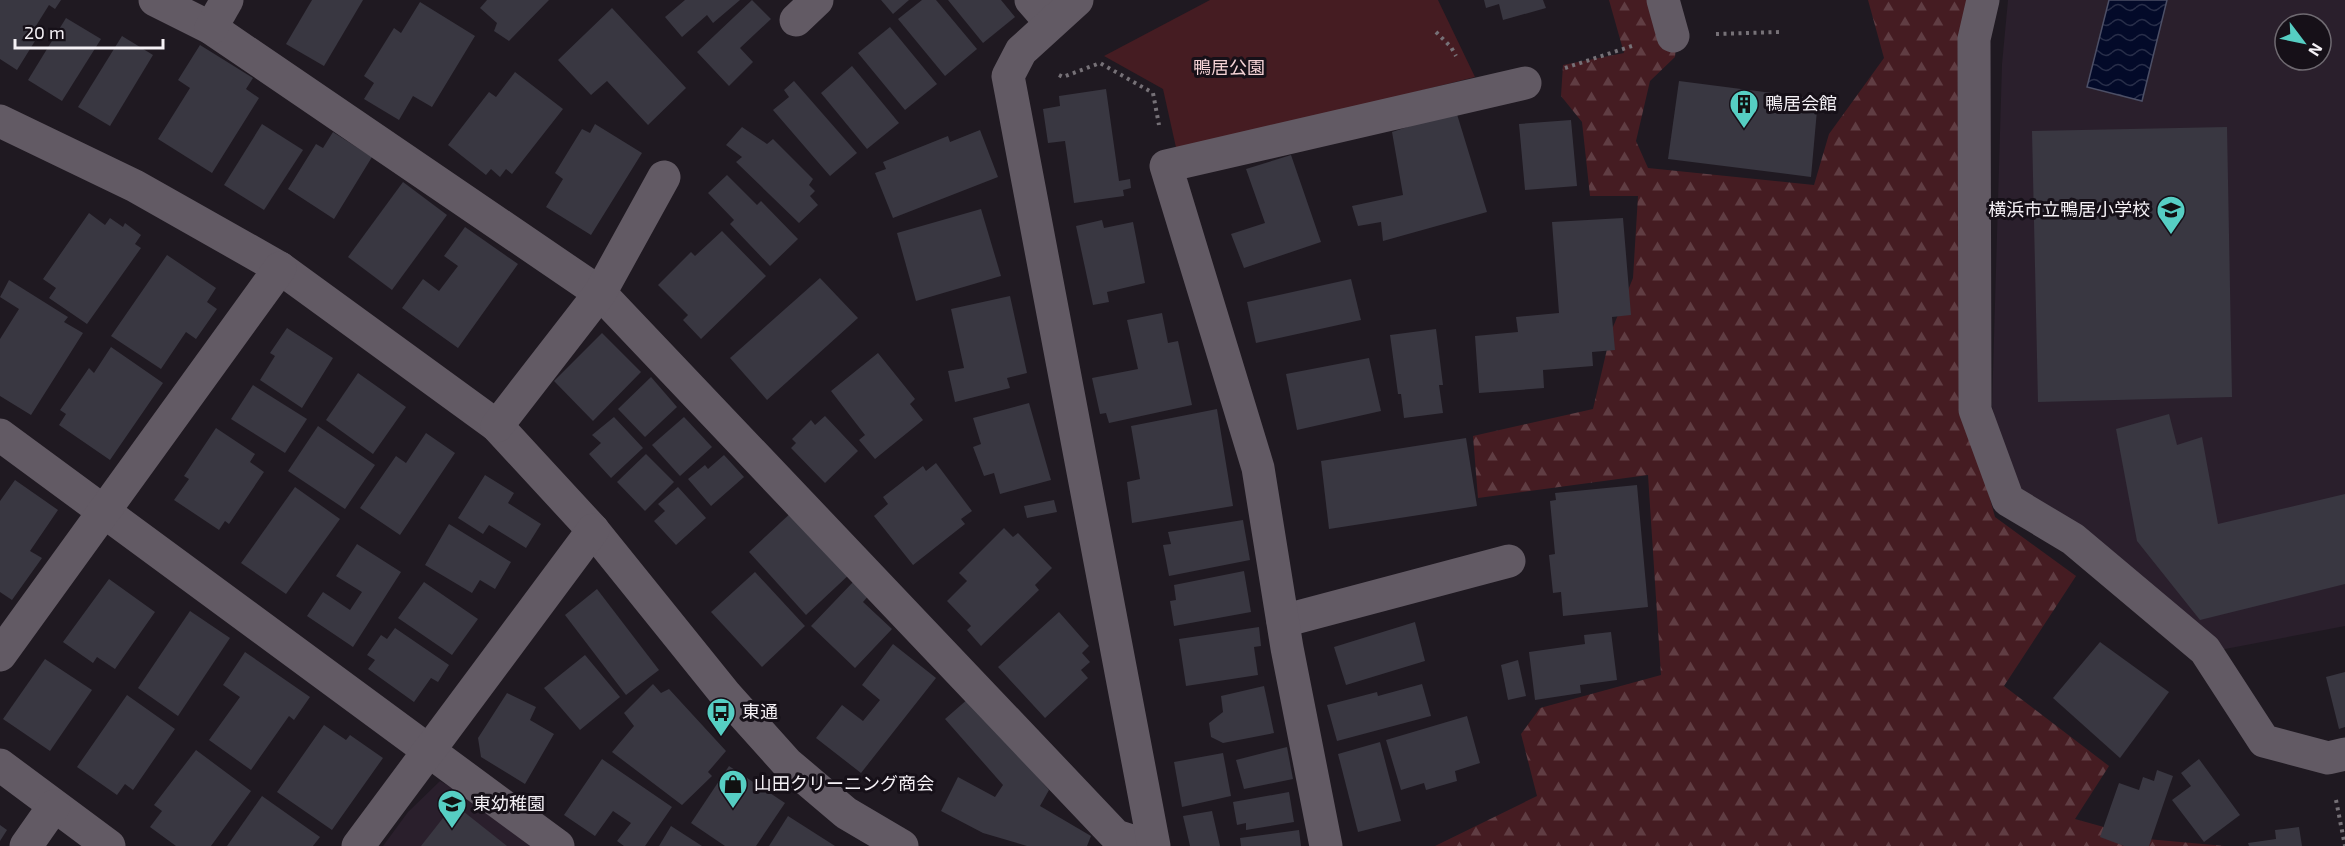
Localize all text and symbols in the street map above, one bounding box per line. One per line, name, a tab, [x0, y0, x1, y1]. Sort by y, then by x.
scale bar	[15, 12, 164, 50]
north arrow	[2273, 12, 2333, 72]
text: 20 m	[24, 21, 65, 43]
text: N	[2305, 40, 2327, 60]
park label: 鴨居公園	[1193, 56, 1265, 78]
building icon: 鴨居会館	[1728, 88, 1760, 130]
place label: 鴨居会館	[1765, 92, 1837, 114]
school or university icon: 横浜市立鴨居小学校	[2155, 194, 2187, 236]
place label: 横浜市立鴨居小学校	[1988, 198, 2150, 220]
bus stop icon: 東通	[705, 696, 737, 738]
place label: 東通	[742, 700, 778, 722]
shop icon: 山田クリーニング商会	[717, 768, 749, 810]
place label: 山田クリーニング商会	[754, 772, 934, 794]
school or university icon: 東幼稚園	[436, 788, 468, 830]
place label: 東幼稚園	[473, 792, 545, 814]

